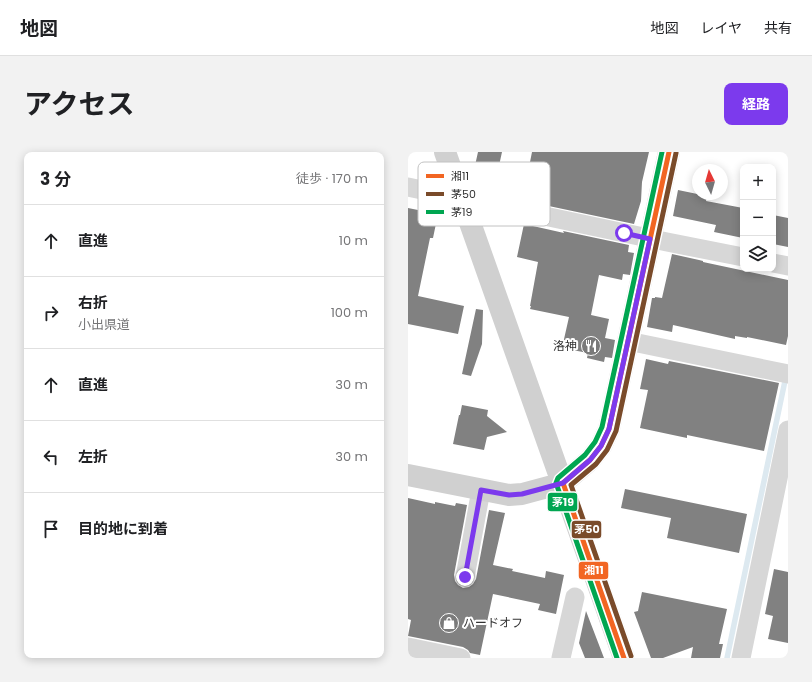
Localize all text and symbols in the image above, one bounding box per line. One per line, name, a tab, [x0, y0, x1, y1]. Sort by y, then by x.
text: 地図	[20, 15, 58, 42]
text: 地図	[650, 18, 678, 38]
text: レイヤ	[700, 18, 742, 38]
text: 共有	[764, 18, 792, 38]
button: 経路	[724, 83, 788, 125]
text: アクセス	[24, 85, 135, 124]
legend	[418, 162, 550, 226]
north arrow	[692, 164, 728, 200]
map controls	[740, 164, 776, 272]
button: +	[740, 164, 776, 200]
text: 3 分	[40, 167, 71, 191]
text: 湘11	[451, 168, 469, 184]
text: 徒歩 · 170 m	[296, 169, 368, 188]
text: 茅50	[451, 186, 476, 202]
button: −	[740, 200, 776, 236]
text: 茅19	[451, 204, 473, 220]
route start	[615, 224, 633, 242]
icon: ahead	[40, 230, 62, 252]
text: 直進	[78, 230, 108, 251]
text: 10 m	[339, 231, 368, 250]
button: layers	[740, 236, 776, 272]
text: 右折	[78, 292, 108, 313]
icon: right	[40, 302, 62, 324]
text: 100 m	[331, 303, 368, 322]
text: 小出県道	[78, 315, 130, 334]
restaurant icon: 洛神	[580, 335, 602, 357]
place label: 洛神	[553, 337, 577, 354]
icon: ahead	[40, 374, 62, 396]
text: 直進	[78, 374, 108, 395]
text: 30 m	[335, 375, 368, 394]
icon: left	[40, 446, 62, 468]
text: 左折	[78, 446, 108, 467]
text: 30 m	[335, 447, 368, 466]
line badge: 茅19	[547, 492, 578, 512]
text: 茅19	[552, 494, 574, 510]
icon: arrive	[40, 518, 62, 540]
text: 目的地に到着	[78, 518, 168, 539]
line badge: 茅50	[571, 520, 602, 539]
text: 茅50	[574, 521, 600, 537]
line badge: 湘11	[578, 561, 609, 580]
text: 湘11	[584, 562, 604, 578]
route end	[456, 568, 474, 586]
shop icon: ハードオフ	[438, 612, 460, 634]
place label: ハードオフ	[463, 614, 523, 631]

